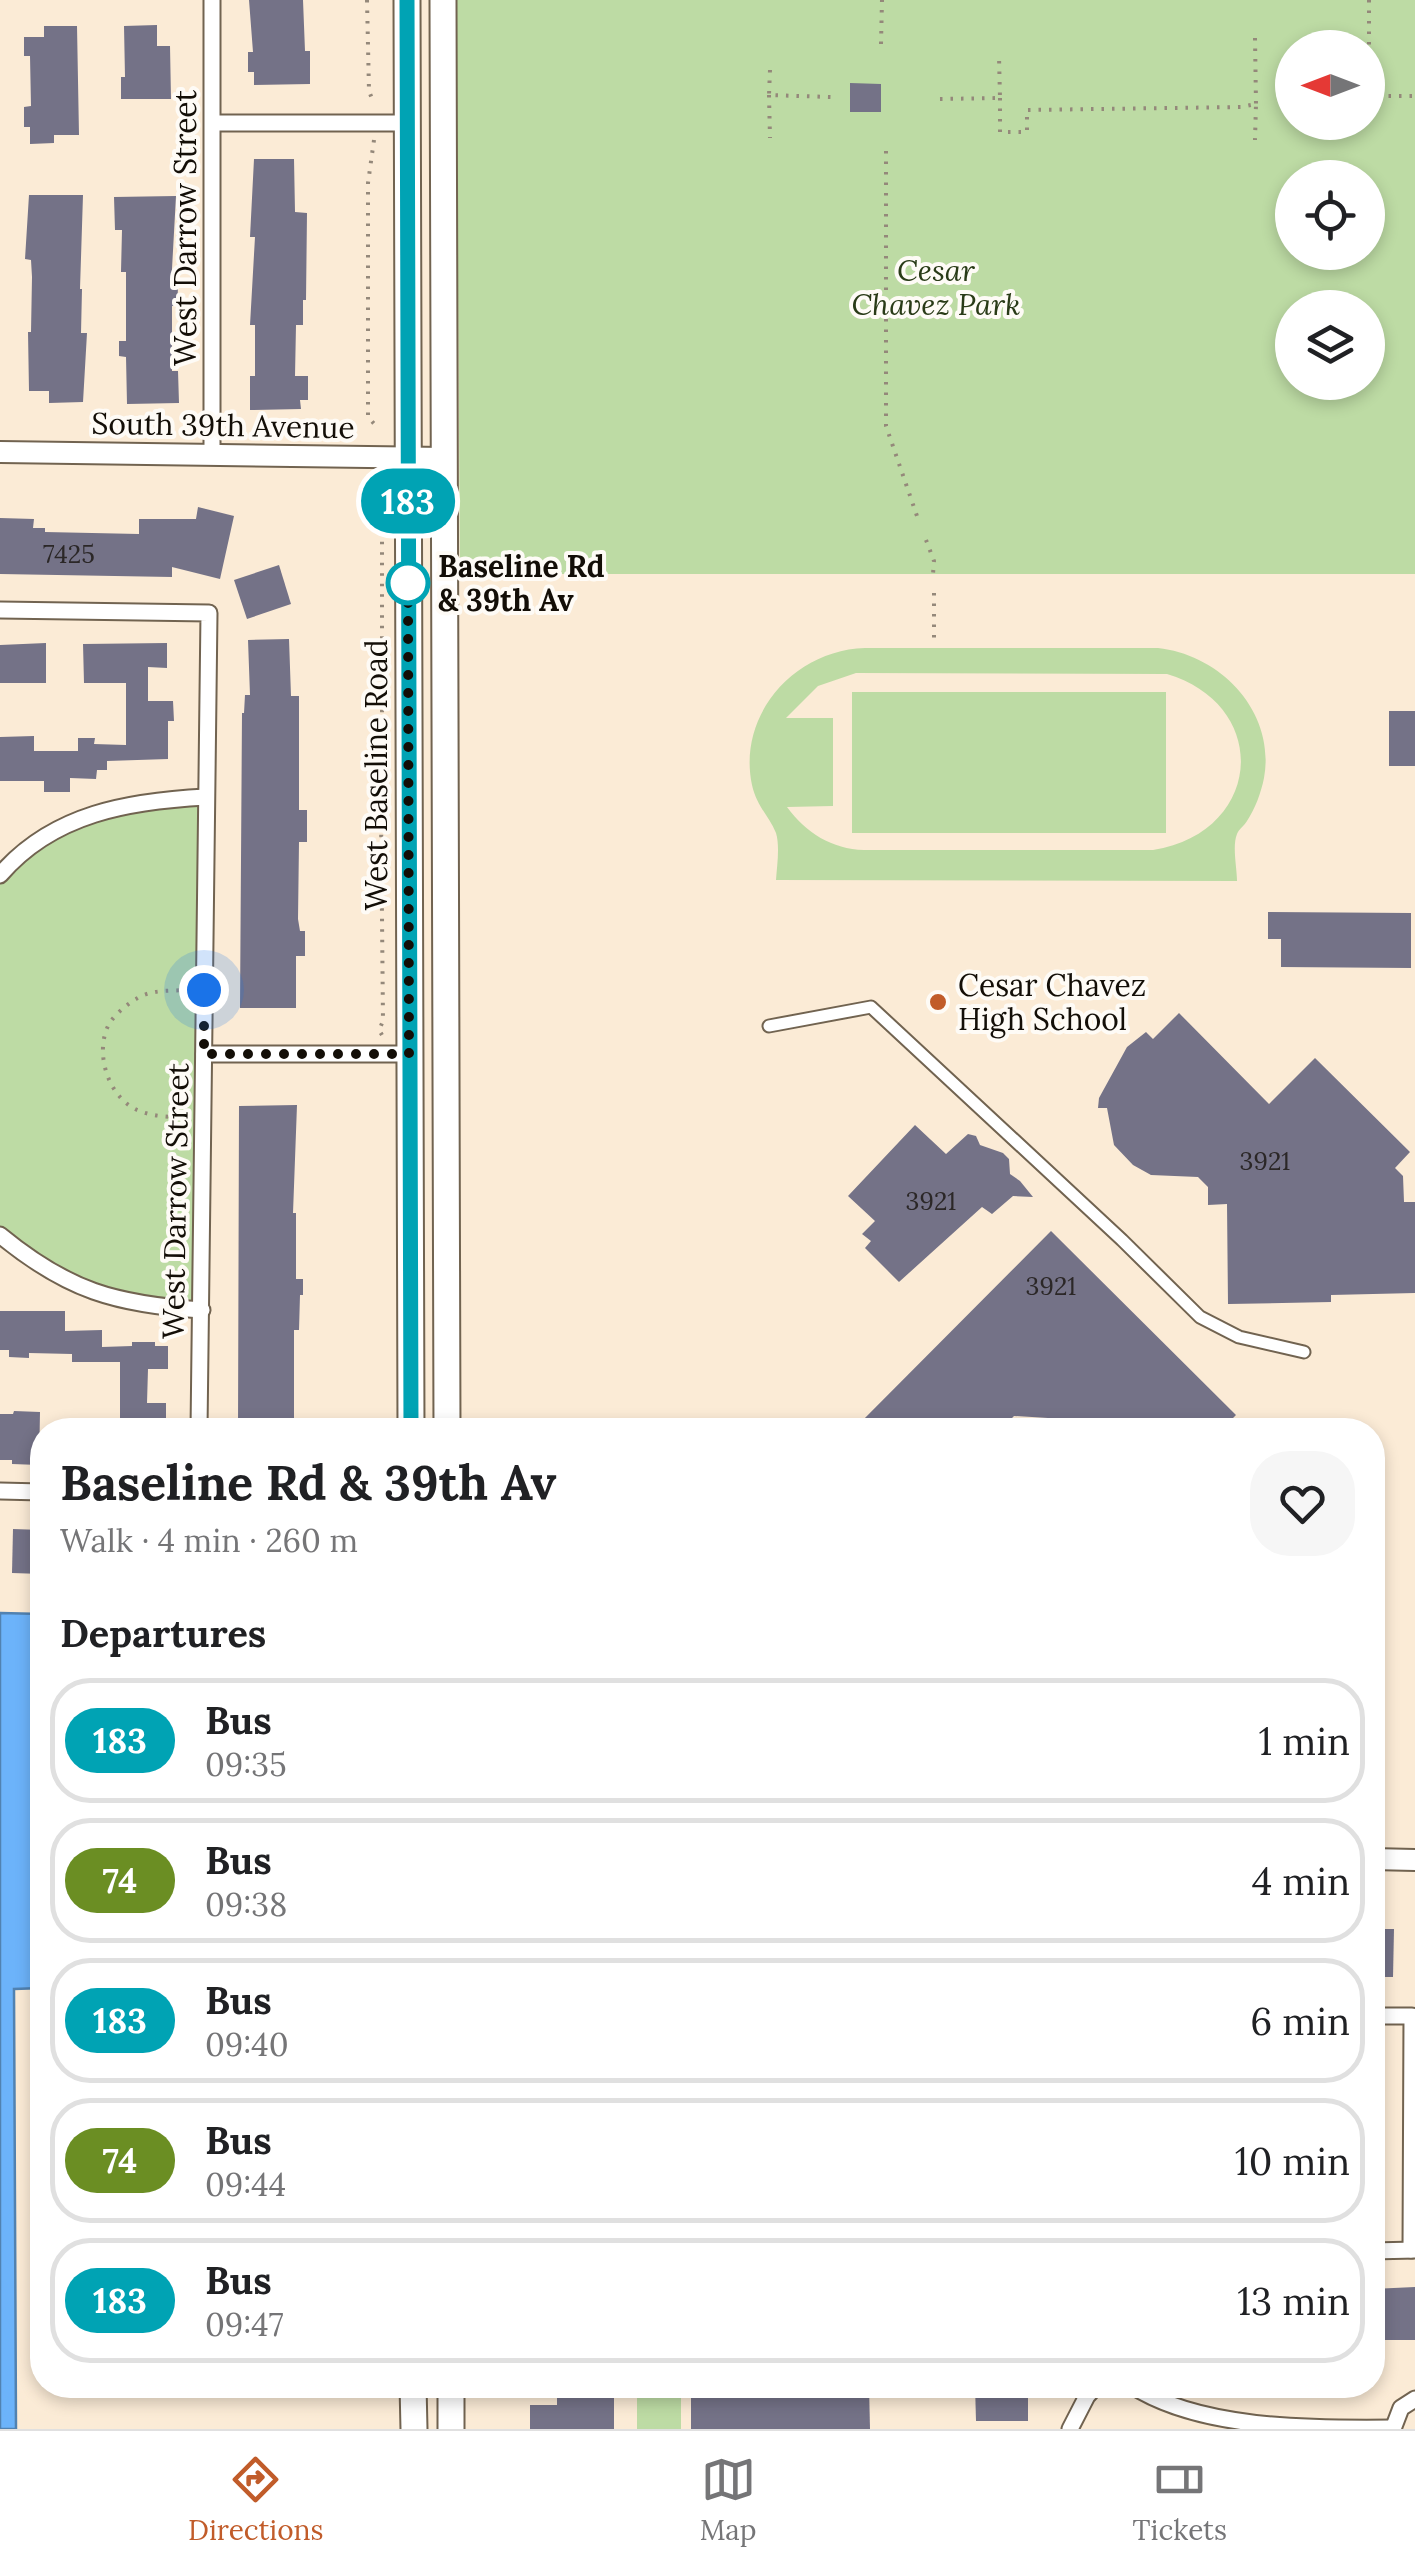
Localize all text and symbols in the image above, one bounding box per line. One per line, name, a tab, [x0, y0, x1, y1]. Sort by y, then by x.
north arrow	[1275, 30, 1385, 140]
map controls	[1275, 30, 1385, 400]
street label: West Darrow Street	[166, 90, 204, 366]
button: locate	[1275, 160, 1385, 270]
park label: Cesar Chavez Park	[851, 251, 1021, 323]
button: layers	[1275, 290, 1385, 400]
street label: South 39th Avenue	[91, 404, 355, 446]
line badge: 183	[350, 468, 466, 534]
text: 183	[381, 479, 435, 524]
house number: 7425	[43, 538, 95, 570]
place label: Baseline Rd & 39th Av	[438, 547, 605, 619]
marker: Baseline Rd & 39th Av	[387, 562, 429, 604]
street label: West Baseline Road	[357, 639, 395, 911]
your location	[179, 965, 229, 1015]
place label: Cesar Chavez High School	[958, 966, 1146, 1039]
marker: Cesar Chavez High School	[927, 991, 949, 1013]
street label: West Darrow Street	[154, 1062, 196, 1339]
house number: 3921	[1240, 1145, 1290, 1177]
house number: 3921	[906, 1185, 956, 1217]
house number: 3921	[1026, 1270, 1076, 1302]
button: heart	[1250, 1451, 1355, 1556]
text: Baseline Rd & 39th Av	[60, 1452, 556, 1513]
text: Walk · 4 min · 260 m	[60, 1520, 358, 1561]
text: Departures	[60, 1609, 266, 1657]
text: Bus	[205, 1696, 272, 1744]
text: 1 min	[1258, 1717, 1350, 1765]
text: 183	[93, 1718, 147, 1763]
text: 09:35	[205, 1744, 287, 1785]
text: Bus	[205, 1836, 272, 1884]
text: 4 min	[1252, 1857, 1350, 1905]
text: 74	[103, 1858, 137, 1903]
text: 09:38	[205, 1884, 287, 1925]
text: Bus	[205, 1976, 272, 2024]
text: 6 min	[1250, 1997, 1350, 2045]
text: 183	[93, 1998, 147, 2043]
text: 09:40	[205, 2024, 289, 2065]
text: Bus	[205, 2116, 272, 2164]
text: 10 min	[1235, 2137, 1350, 2185]
text: 74	[103, 2138, 137, 2183]
text: 09:44	[205, 2164, 286, 2205]
text: Bus	[205, 2256, 272, 2304]
text: 13 min	[1237, 2277, 1350, 2325]
text: 183	[93, 2278, 147, 2323]
text: 09:47	[205, 2304, 283, 2345]
tab: Directions	[188, 2452, 324, 2548]
tab: Map	[700, 2452, 757, 2548]
tab: Tickets	[1133, 2452, 1227, 2548]

